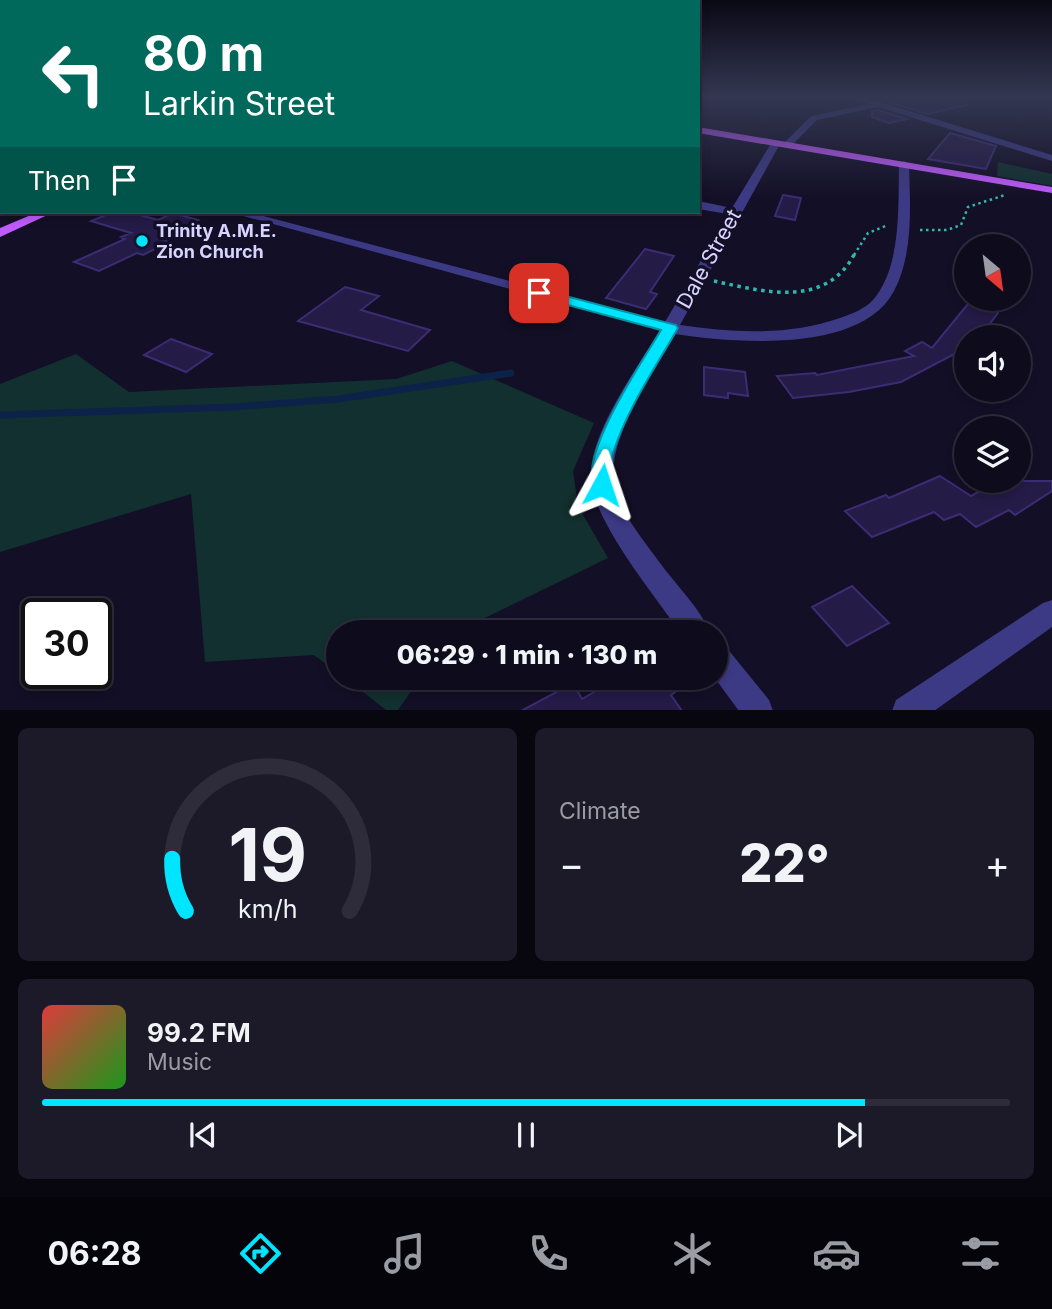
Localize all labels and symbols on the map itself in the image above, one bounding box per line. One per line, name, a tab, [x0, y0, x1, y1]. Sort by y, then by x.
street label: Dale Street	[671, 205, 746, 313]
place label: Trinity A.M.E. Zion Church	[156, 220, 277, 262]
marker: Trinity A.M.E. Zion Church	[134, 233, 150, 249]
north arrow	[954, 234, 1031, 312]
pin	[509, 263, 569, 323]
position arrow	[565, 448, 639, 522]
speed limit sign: 30	[21, 598, 112, 689]

